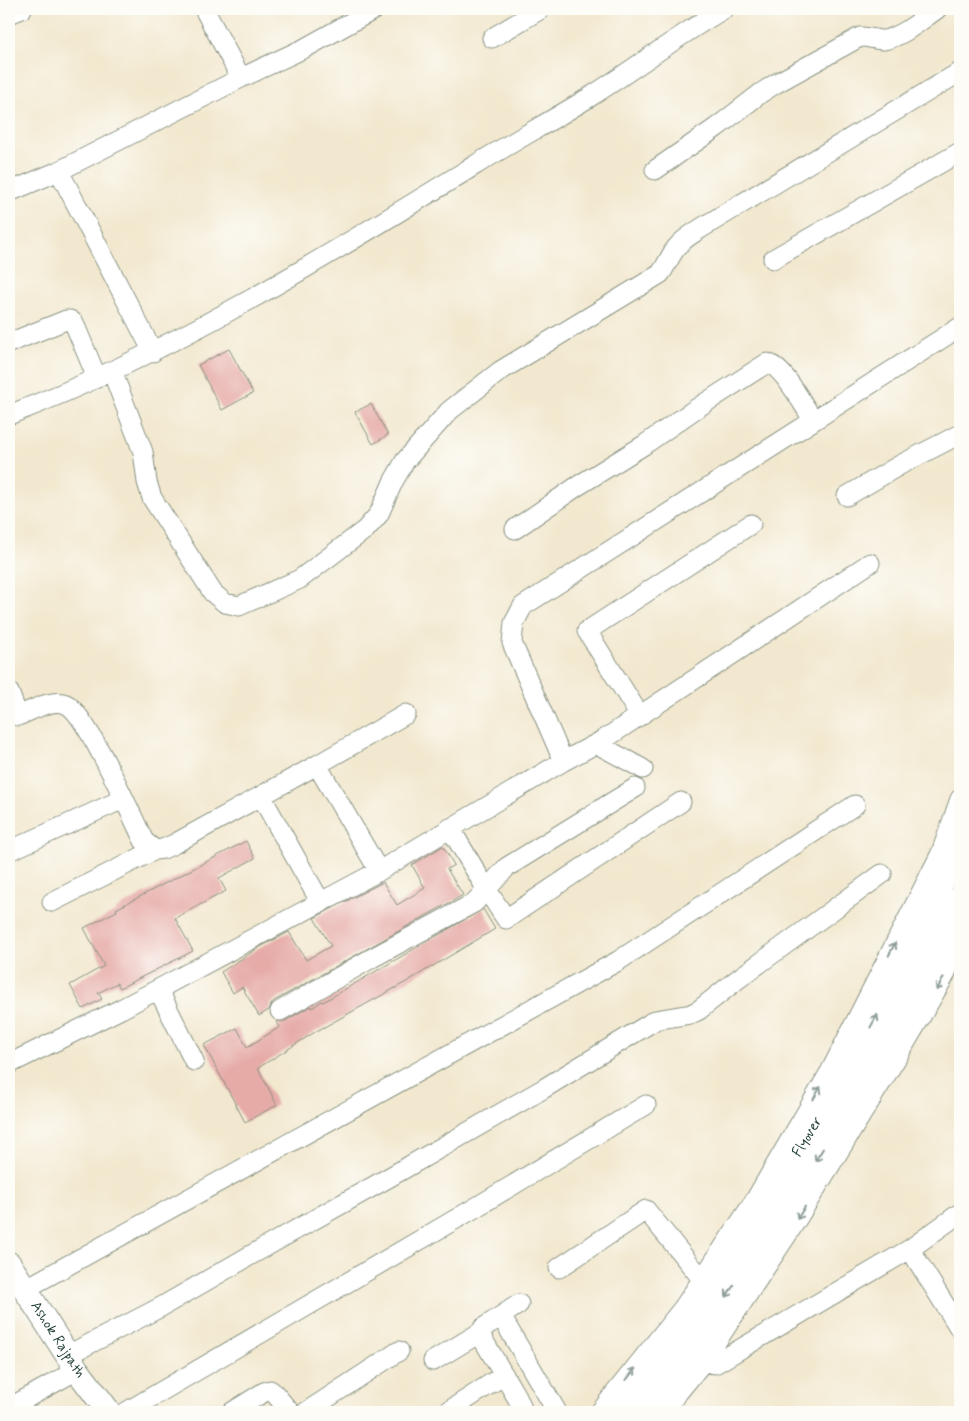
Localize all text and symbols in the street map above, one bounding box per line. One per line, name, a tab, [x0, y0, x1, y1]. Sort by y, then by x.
one-way arrow	[888, 942, 897, 957]
one-way arrow	[934, 976, 944, 990]
one-way arrow	[869, 1015, 879, 1029]
one-way arrow	[812, 1086, 822, 1101]
street label: Flyover	[788, 1113, 827, 1161]
one-way arrow	[813, 1147, 823, 1161]
one-way arrow	[796, 1205, 806, 1219]
one-way arrow	[725, 1284, 735, 1298]
street label: Ashok Rajpath	[26, 1298, 90, 1382]
one-way arrow	[625, 1368, 636, 1381]

